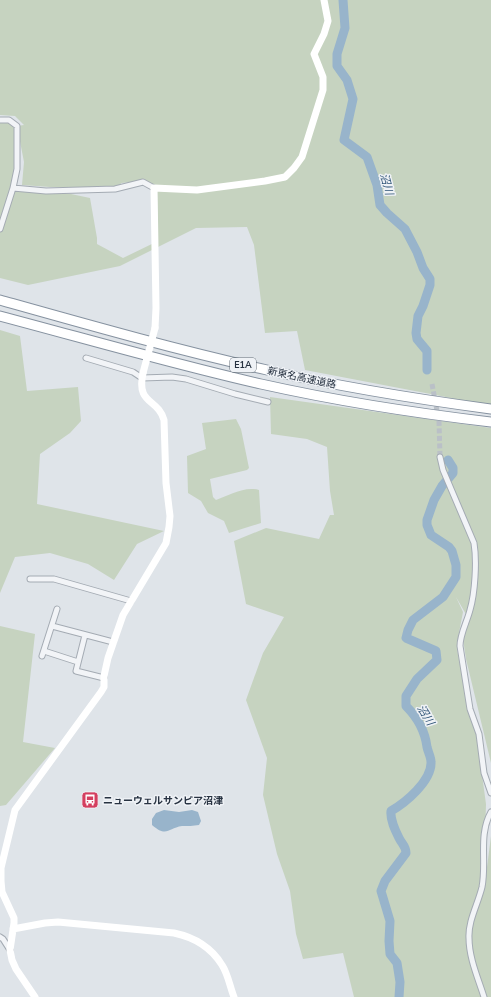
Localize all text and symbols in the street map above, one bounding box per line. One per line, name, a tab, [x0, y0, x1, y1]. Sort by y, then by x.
water label: 沼川	[376, 172, 397, 198]
road number: E1A	[230, 358, 256, 372]
street label: 新東名高速道路	[266, 364, 337, 392]
water label: 沼川	[413, 702, 438, 729]
bus stop icon: ニューウェルサンピア沼津	[80, 790, 100, 810]
place label: ニューウェルサンピア沼津	[103, 794, 223, 808]

